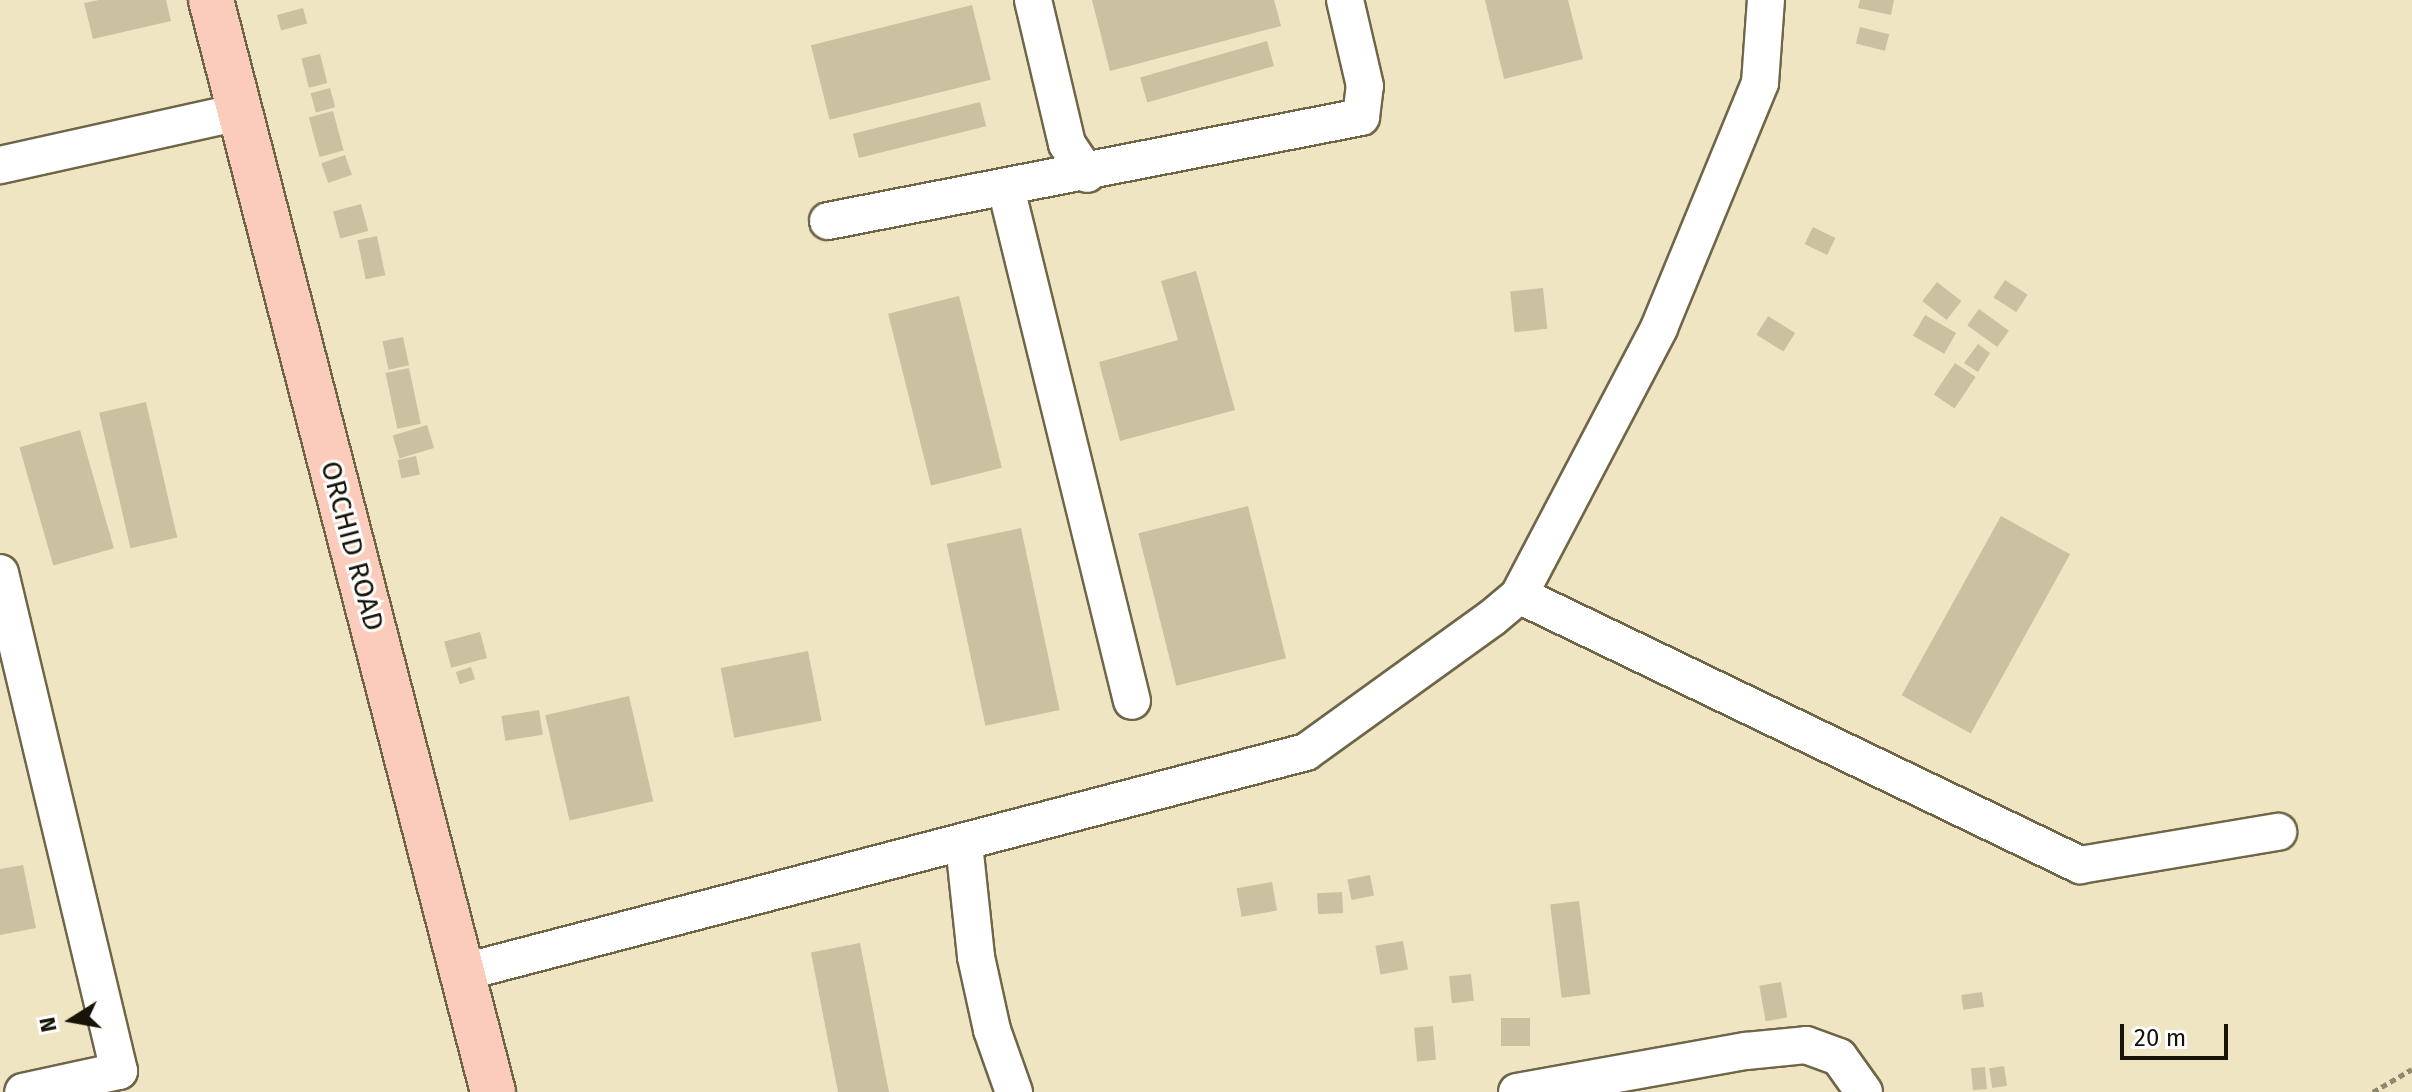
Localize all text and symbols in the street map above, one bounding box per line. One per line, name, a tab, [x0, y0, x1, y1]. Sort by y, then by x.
street label: ORCHID ROAD	[313, 457, 391, 635]
north arrow	[32, 980, 112, 1060]
scale bar	[2124, 1008, 2232, 1058]
text: N	[33, 1015, 63, 1034]
text: 20 m	[2134, 1024, 2186, 1052]

